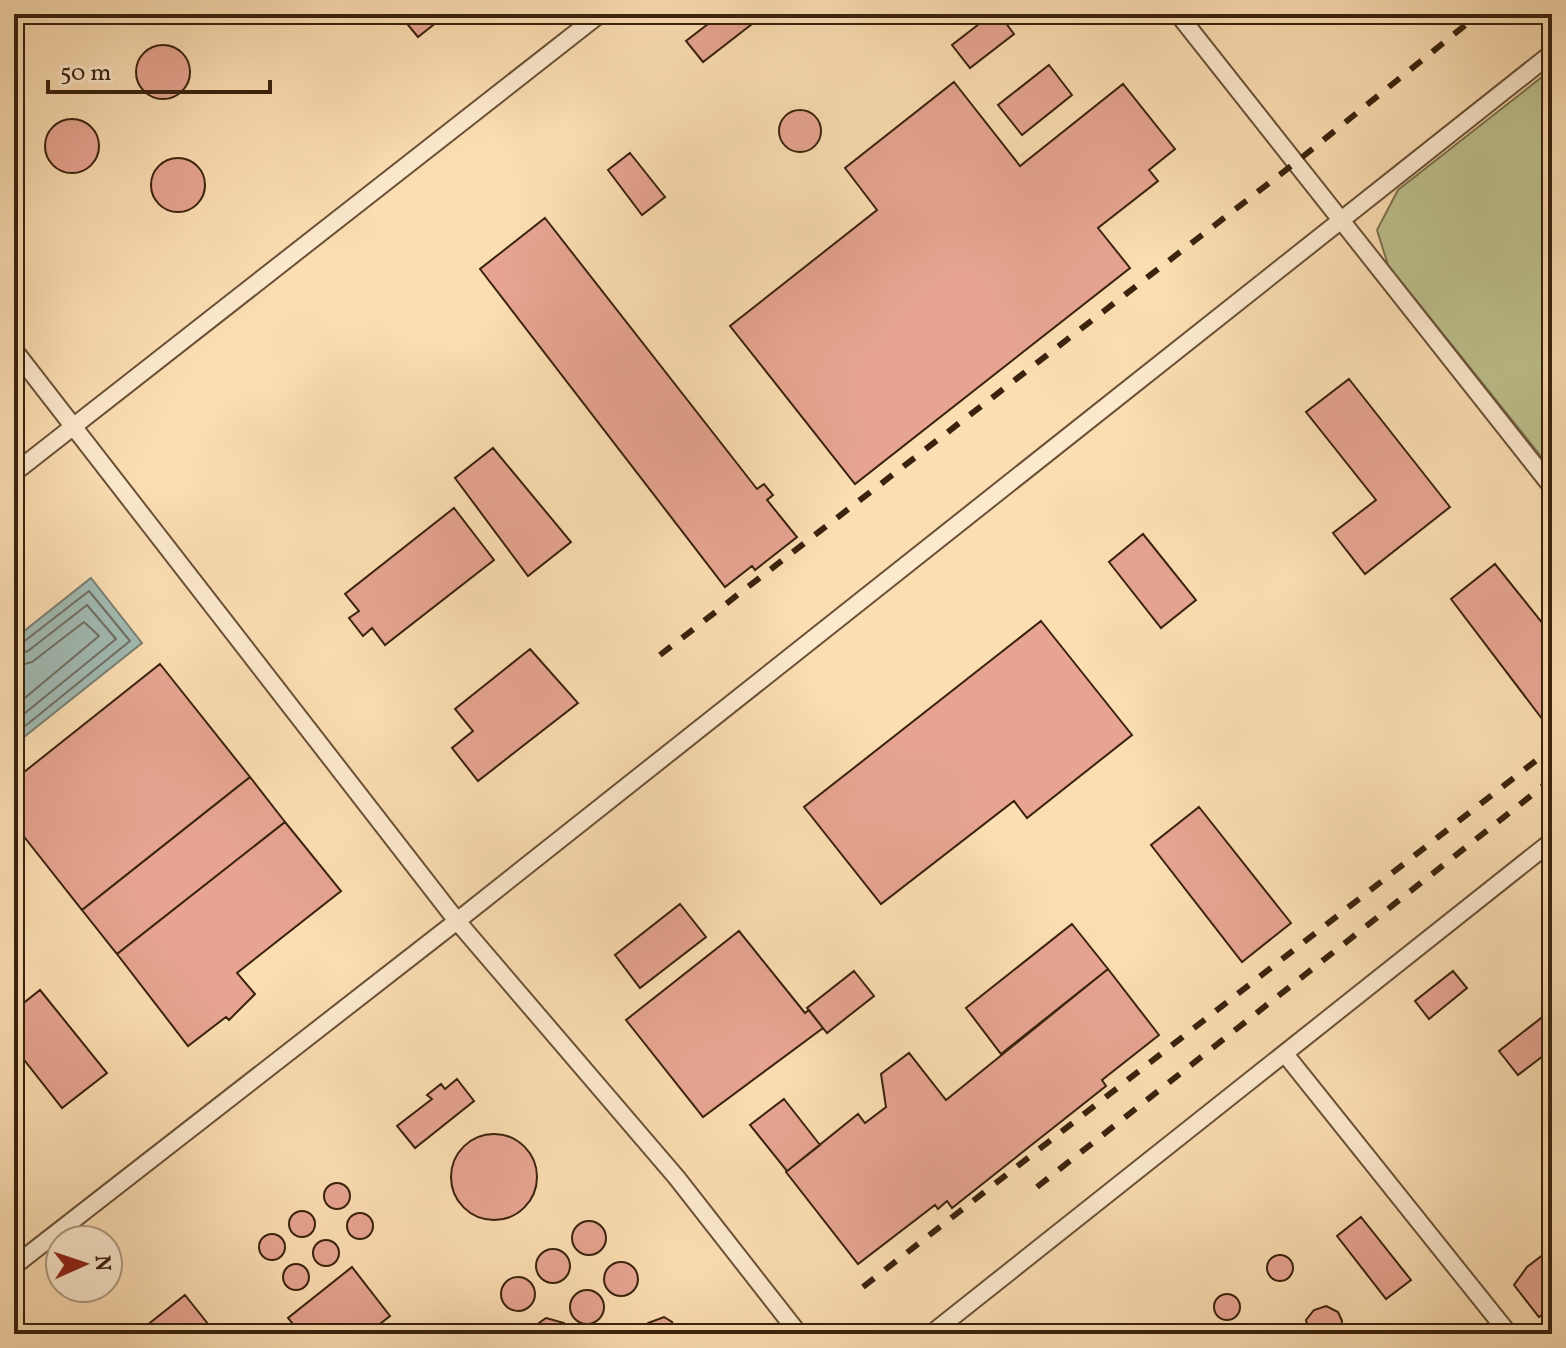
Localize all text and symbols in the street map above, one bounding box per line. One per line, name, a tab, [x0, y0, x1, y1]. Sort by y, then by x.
scale bar	[48, 44, 270, 94]
text: 50 m	[60, 57, 112, 91]
north arrow	[44, 1224, 124, 1304]
text: N	[86, 1254, 117, 1272]

